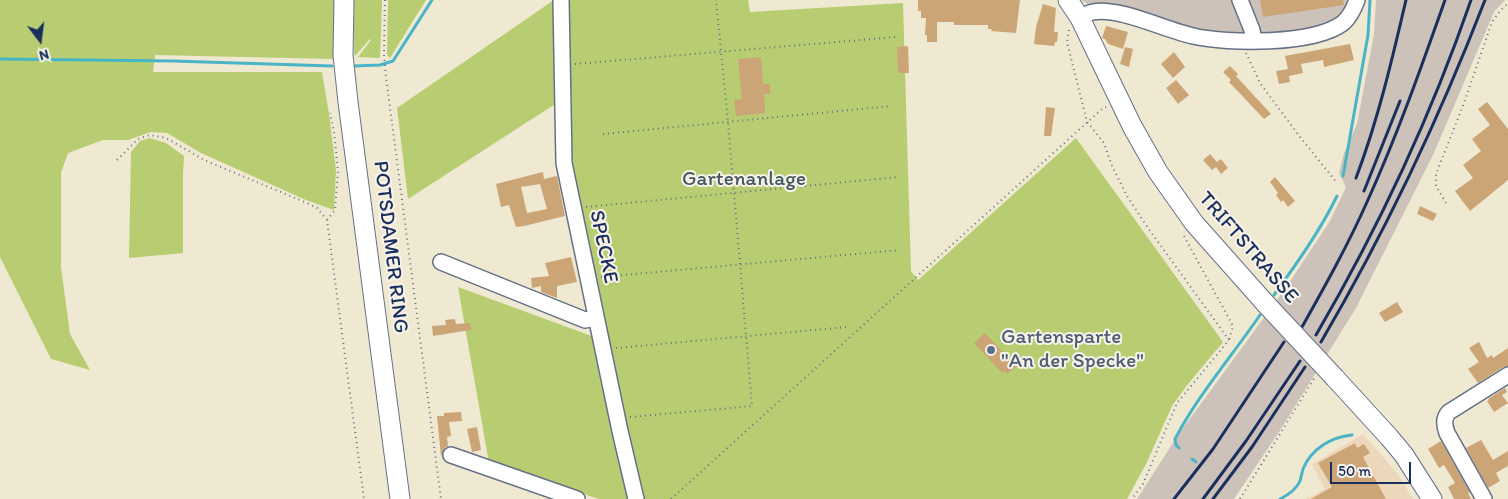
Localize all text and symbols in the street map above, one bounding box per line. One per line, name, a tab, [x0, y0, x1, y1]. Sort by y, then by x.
north arrow	[15, 15, 65, 65]
text: N	[37, 46, 51, 64]
street label: POTSDAMER RING	[367, 159, 413, 335]
park label: Gartenanlage	[682, 167, 806, 193]
street label: TRIFTSTRASSE	[1193, 187, 1303, 309]
street label: SPECKE	[583, 208, 623, 286]
place label: Gartensparte "An der Specke"	[1001, 325, 1144, 375]
marker: Gartensparte "An der Specke"	[985, 344, 997, 356]
scale bar	[1333, 452, 1414, 484]
text: 50 m	[1338, 462, 1371, 480]

